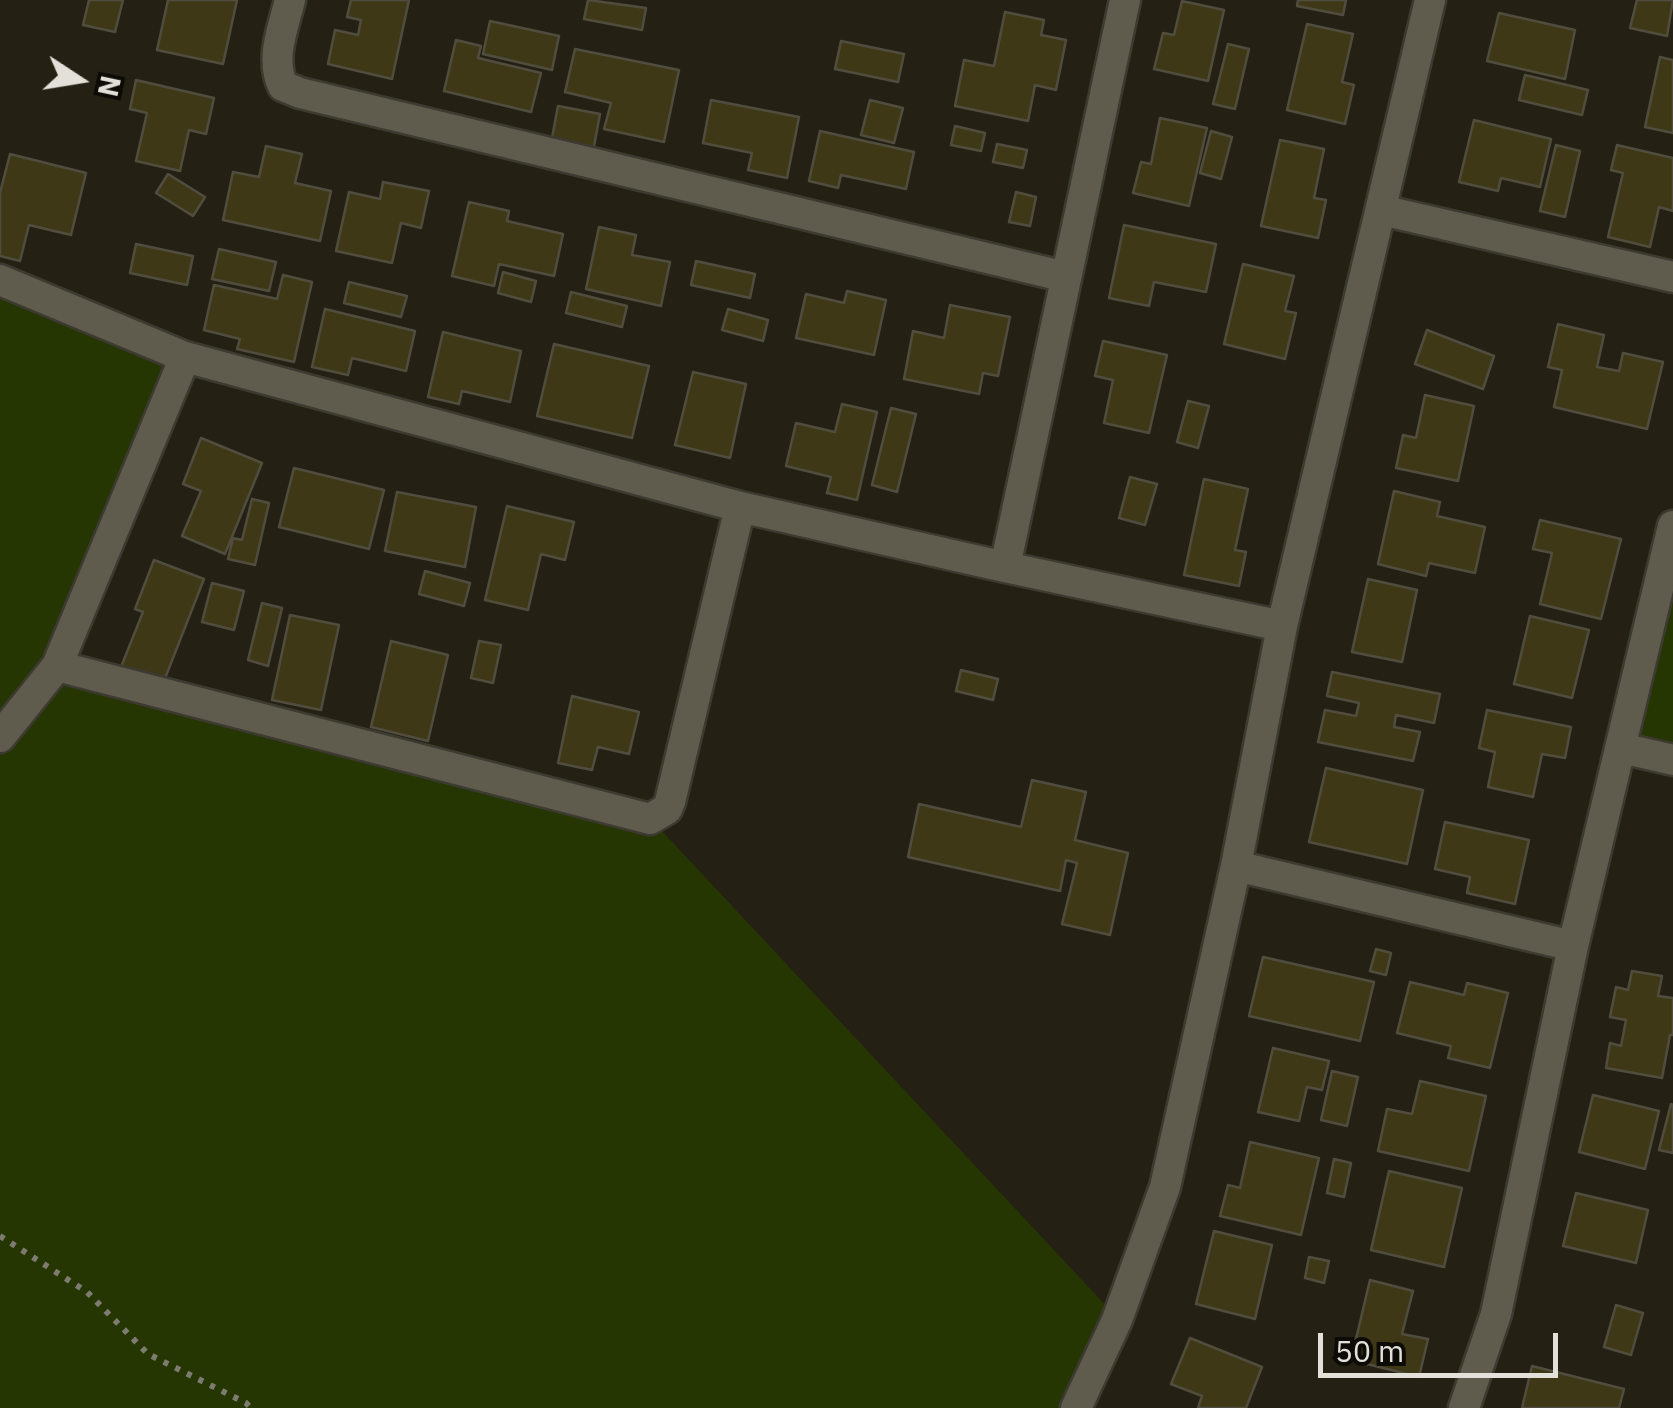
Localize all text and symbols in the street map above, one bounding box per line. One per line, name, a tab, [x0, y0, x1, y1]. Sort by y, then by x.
north arrow	[30, 30, 130, 130]
text: N	[90, 73, 130, 100]
scale bar	[1323, 1313, 1563, 1375]
text: 50 m	[1335, 1331, 1404, 1370]

